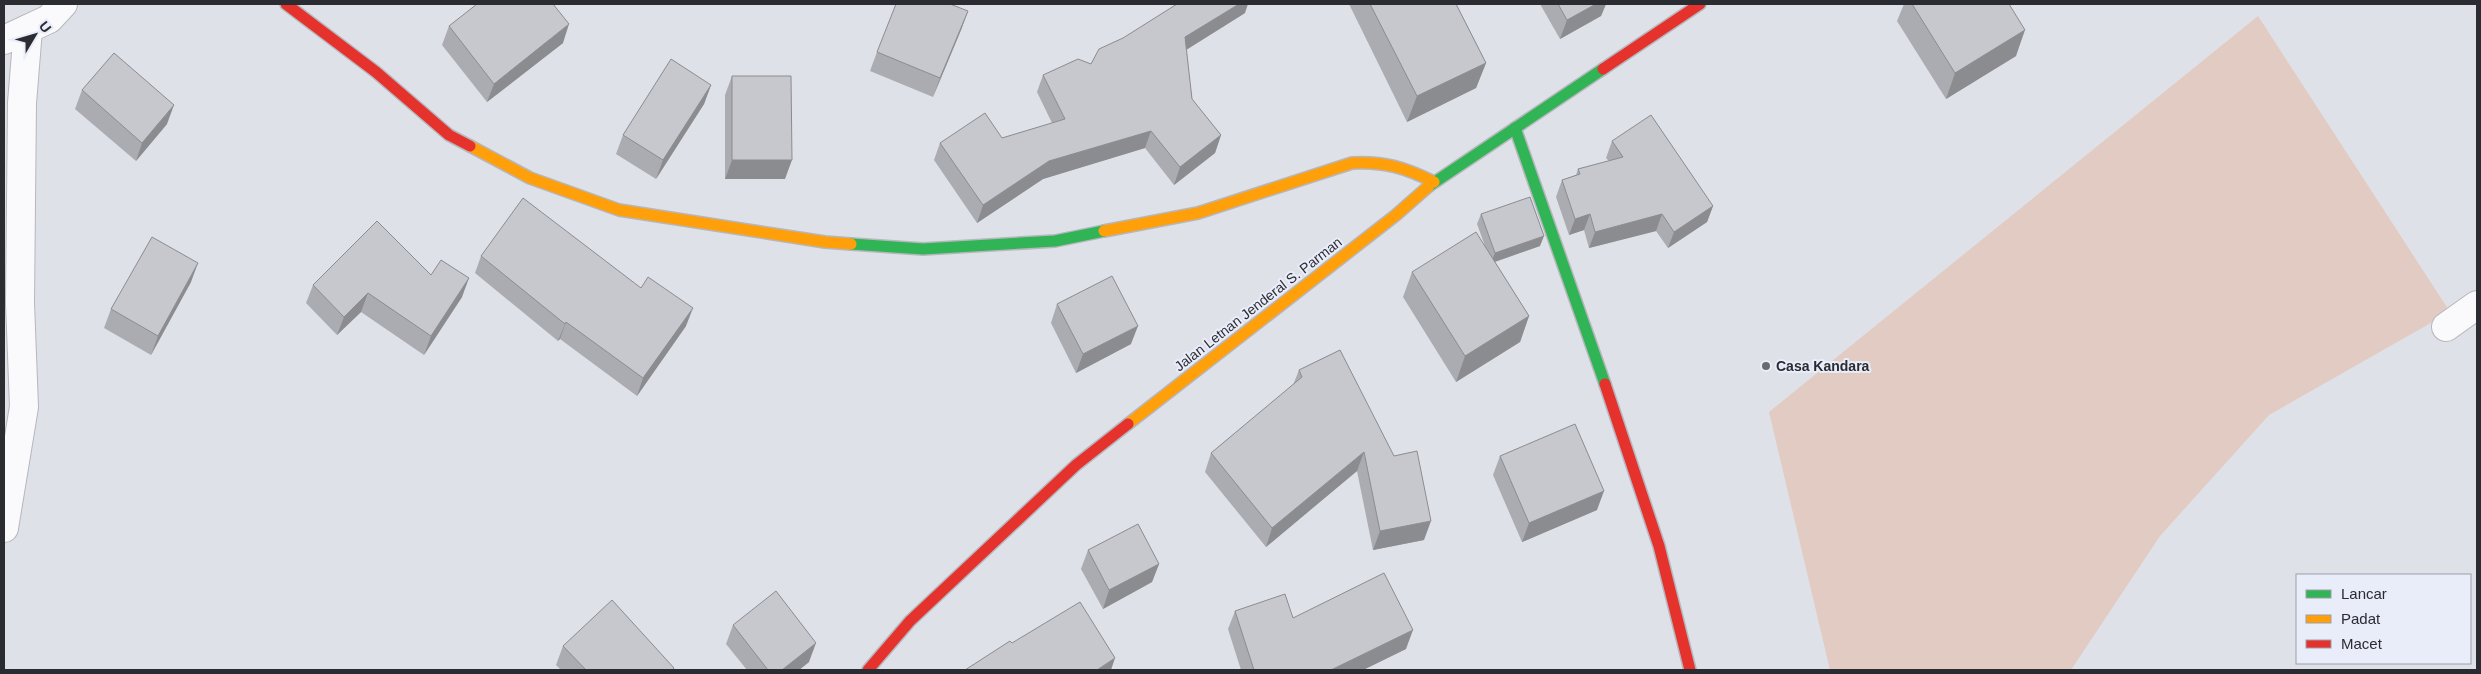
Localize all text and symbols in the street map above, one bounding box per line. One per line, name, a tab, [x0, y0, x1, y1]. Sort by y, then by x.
north arrow	[10, 10, 60, 60]
text: U	[36, 18, 55, 36]
street label: Jalan Letnan Jenderal S. Parman	[1171, 234, 1345, 374]
place label: Casa Kandara	[1776, 358, 1870, 374]
marker: Casa Kandara	[1760, 360, 1772, 372]
legend	[2296, 574, 2471, 664]
text: Lancar	[2341, 585, 2387, 602]
text: Padat	[2341, 610, 2381, 627]
text: Macet	[2341, 635, 2383, 652]

